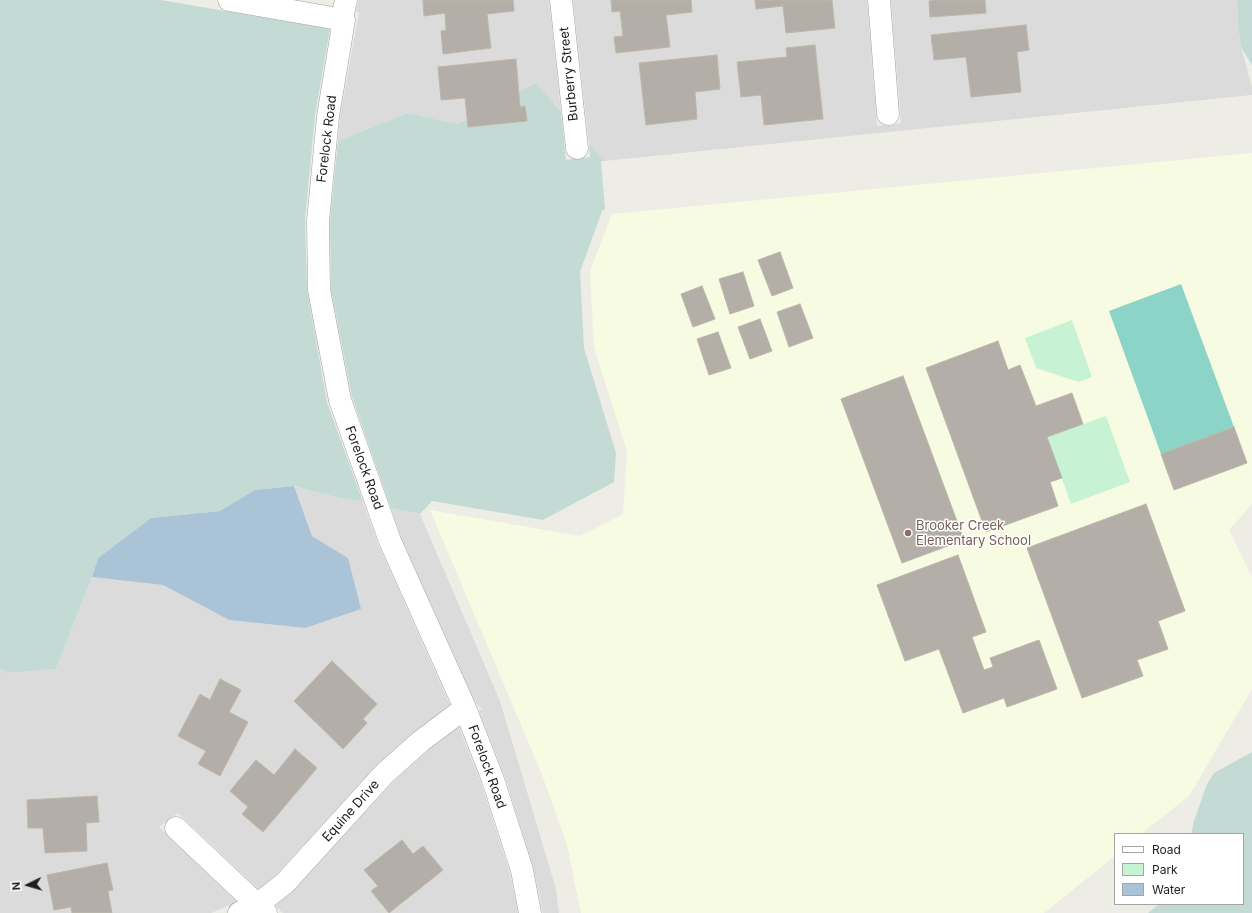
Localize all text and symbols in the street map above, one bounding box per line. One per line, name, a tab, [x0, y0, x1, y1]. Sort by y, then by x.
street label: Burberry Street	[556, 26, 582, 122]
street label: Forelock Road	[314, 95, 340, 183]
street label: Forelock Road	[342, 424, 386, 512]
place label: Brooker Creek Elementary School	[916, 518, 1031, 549]
marker: Brooker Creek Elementary School	[903, 528, 913, 538]
street label: Forelock Road	[465, 723, 509, 811]
street label: Equine Drive	[319, 777, 383, 845]
legend	[1114, 833, 1244, 905]
text: Road	[1152, 842, 1181, 857]
text: Park	[1152, 862, 1178, 877]
north arrow	[8, 865, 48, 905]
text: N	[9, 881, 23, 891]
text: Water	[1152, 882, 1185, 897]

